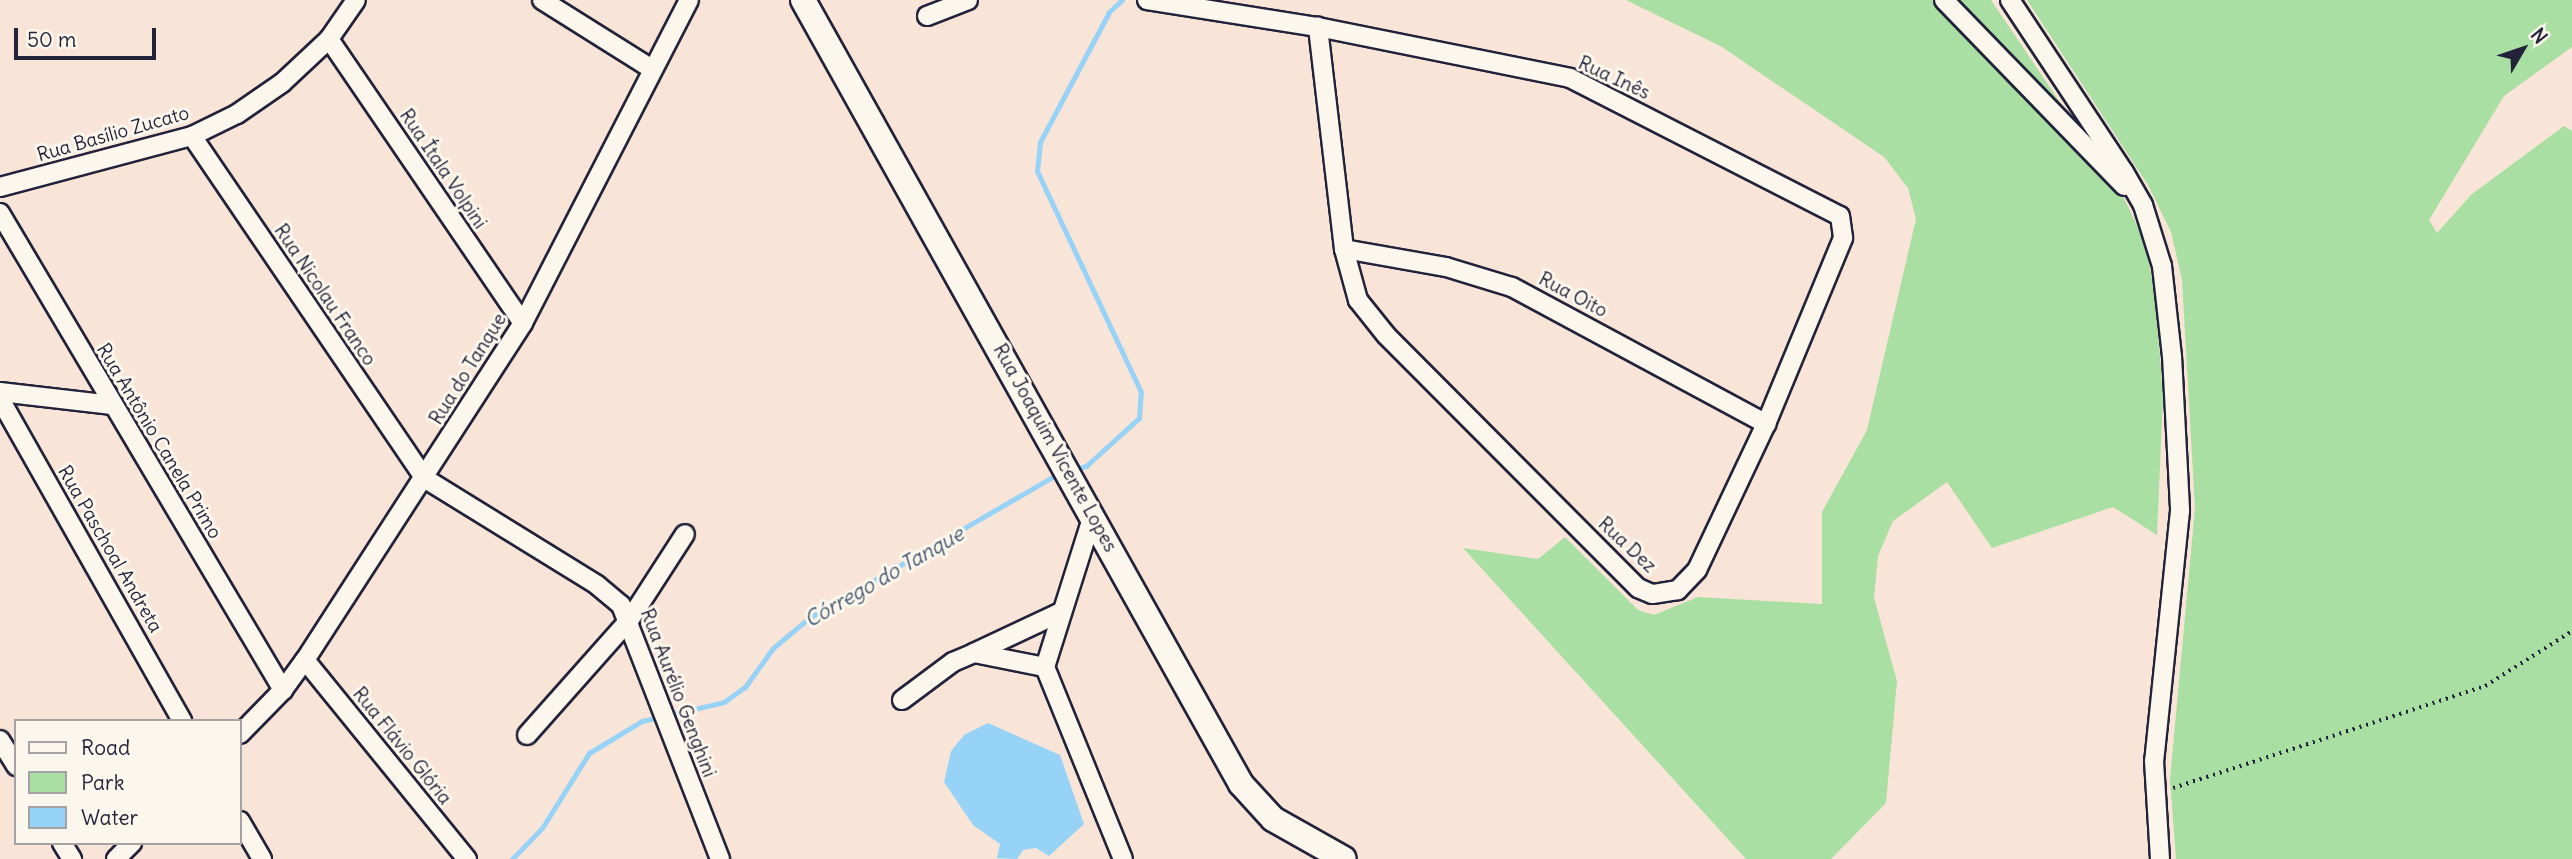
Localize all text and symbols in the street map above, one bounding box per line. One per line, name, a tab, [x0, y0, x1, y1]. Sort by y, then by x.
scale bar	[18, 14, 159, 58]
north arrow	[2488, 14, 2558, 84]
text: N	[2526, 23, 2553, 48]
text: 50 m	[27, 26, 76, 53]
street label: Rua Inês	[1575, 52, 1653, 104]
street label: Rua Basílio Zucato	[34, 101, 192, 167]
street label: Rua Ítala Volpini	[395, 105, 491, 233]
street label: Rua Nicolau Franco	[269, 220, 381, 370]
street label: Rua Oito	[1535, 267, 1611, 323]
street label: Rua do Tanque	[425, 309, 511, 429]
street label: Rua Antônio Canela Primo	[92, 339, 226, 543]
street label: Rua Joaquim Vicente Lopes	[988, 340, 1122, 556]
street label: Rua Paschoal Andreta	[53, 462, 167, 636]
street label: Rua Dez	[1593, 512, 1661, 578]
water label: Córrego do Tanque	[800, 521, 968, 633]
street label: Rua Aurélio Genghini	[635, 605, 721, 781]
street label: Rua Flávio Glória	[348, 683, 456, 809]
legend	[14, 719, 242, 845]
text: Road	[81, 734, 130, 761]
text: Park	[81, 769, 124, 796]
text: Water	[81, 804, 138, 831]

